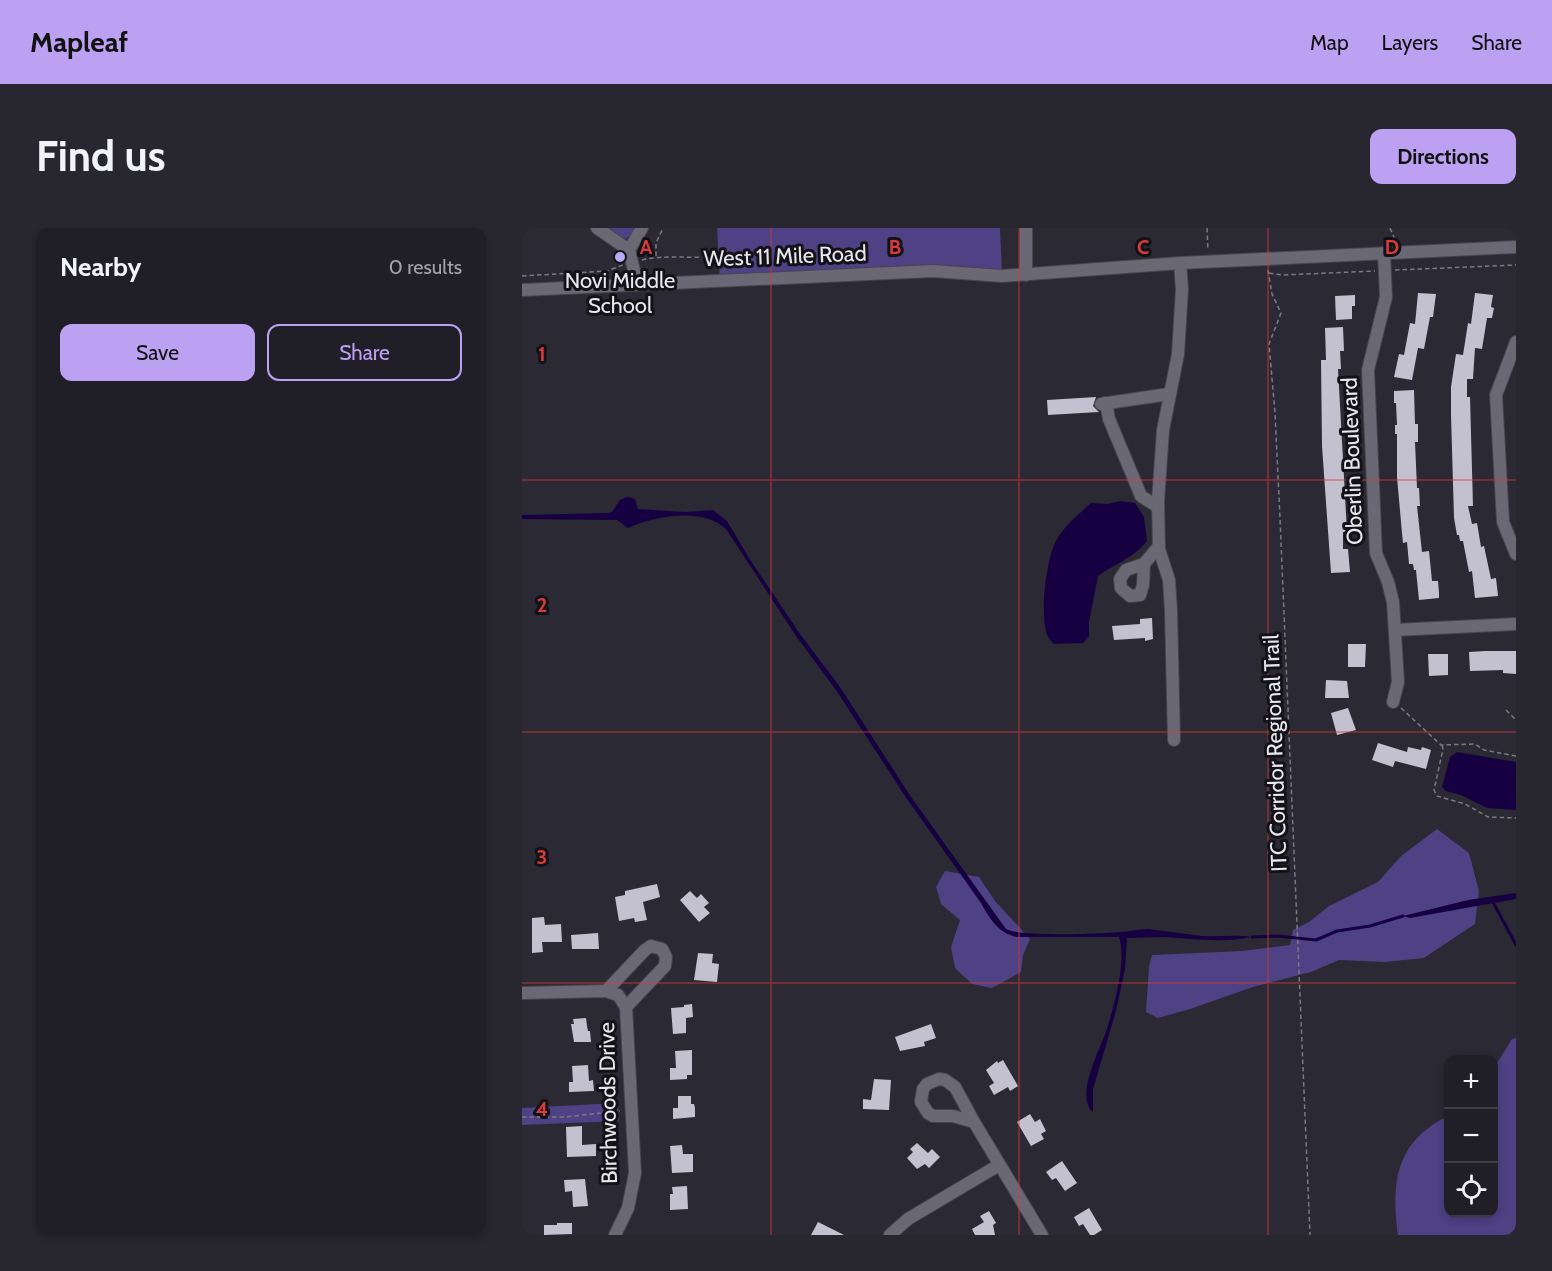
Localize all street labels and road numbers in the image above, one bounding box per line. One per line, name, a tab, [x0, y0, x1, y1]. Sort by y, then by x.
street label: West 11 Mile Road	[703, 240, 867, 272]
street label: Oberlin Boulevard	[1336, 377, 1368, 545]
street label: ITC Corridor Regional Trail	[1257, 633, 1293, 872]
street label: Birchwoods Drive	[593, 1022, 623, 1184]

